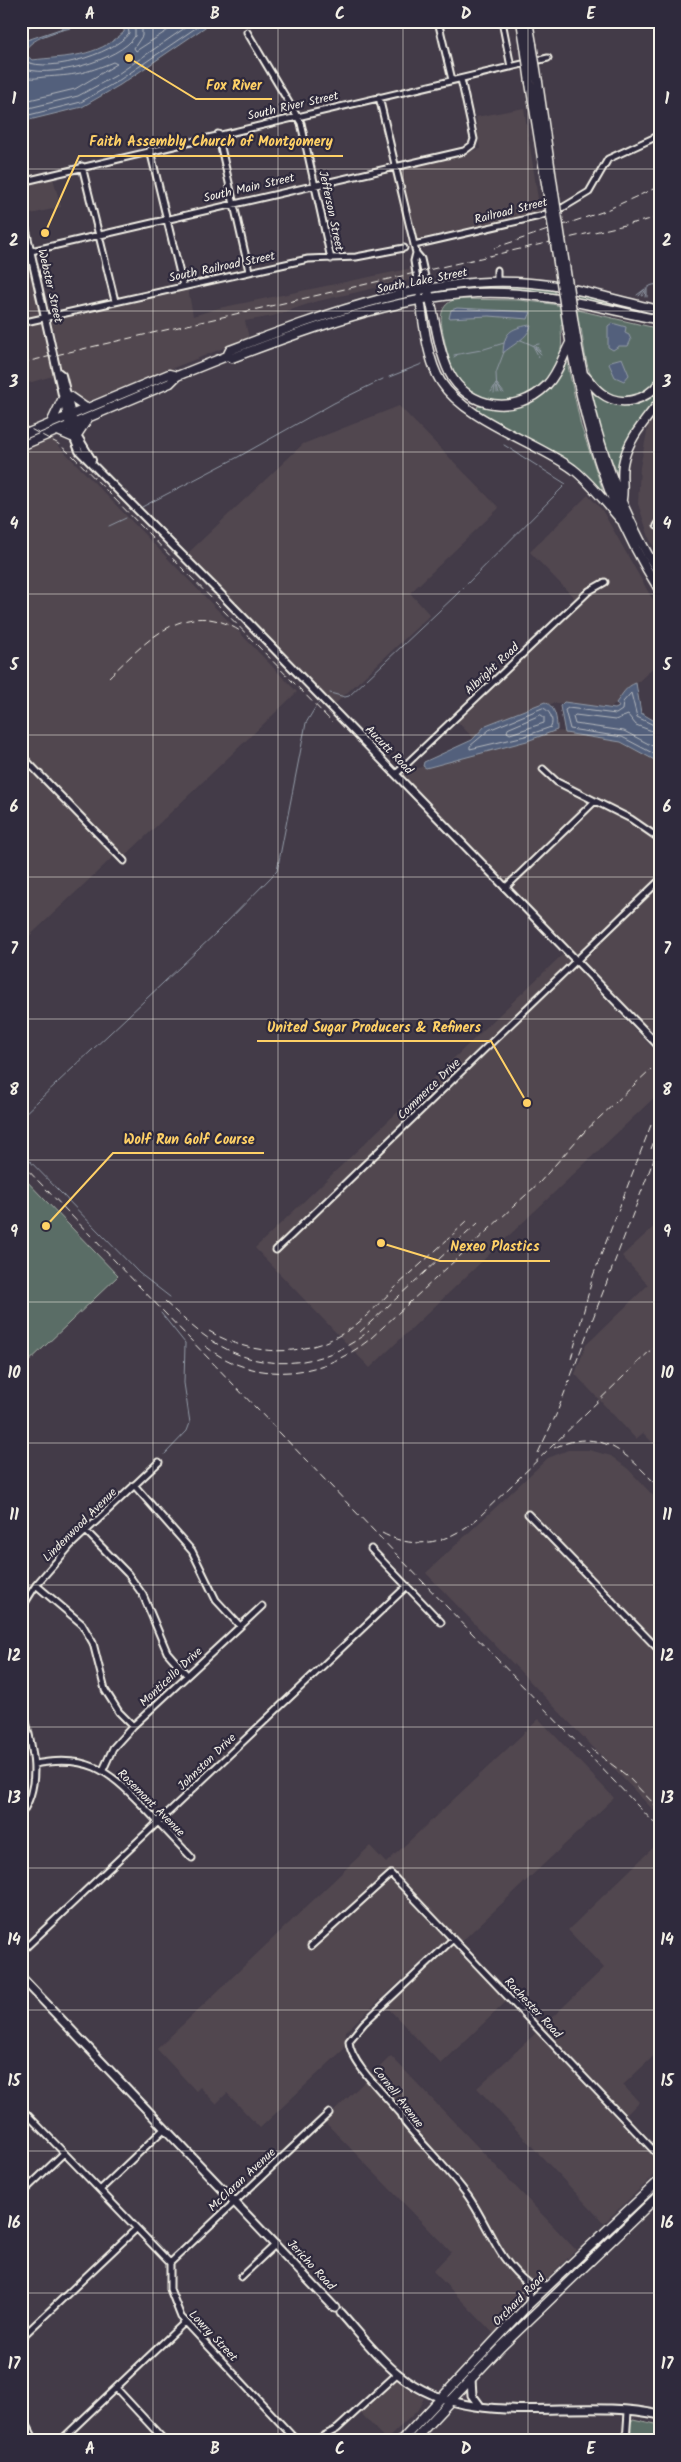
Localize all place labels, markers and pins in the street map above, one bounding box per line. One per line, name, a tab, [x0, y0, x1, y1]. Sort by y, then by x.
callout: Fox River	[196, 70, 272, 99]
callout: Faith Assembly Church of Montgomery	[79, 127, 343, 156]
callout: United Sugar Producers & Refiners	[257, 1012, 491, 1041]
callout: Wolf Run Golf Course	[113, 1124, 264, 1153]
callout: Nexeo Plastics	[440, 1232, 550, 1261]

